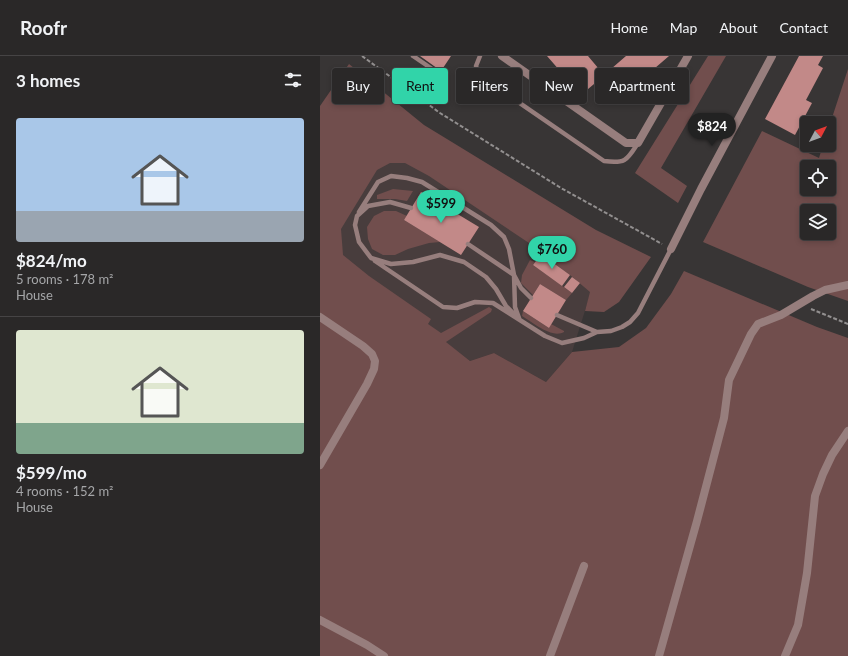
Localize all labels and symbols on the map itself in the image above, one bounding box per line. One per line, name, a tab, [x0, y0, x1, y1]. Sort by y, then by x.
pin: $824	[688, 113, 736, 147]
north arrow	[800, 116, 836, 152]
pin: $599	[417, 190, 465, 224]
pin: $760	[528, 236, 576, 270]

